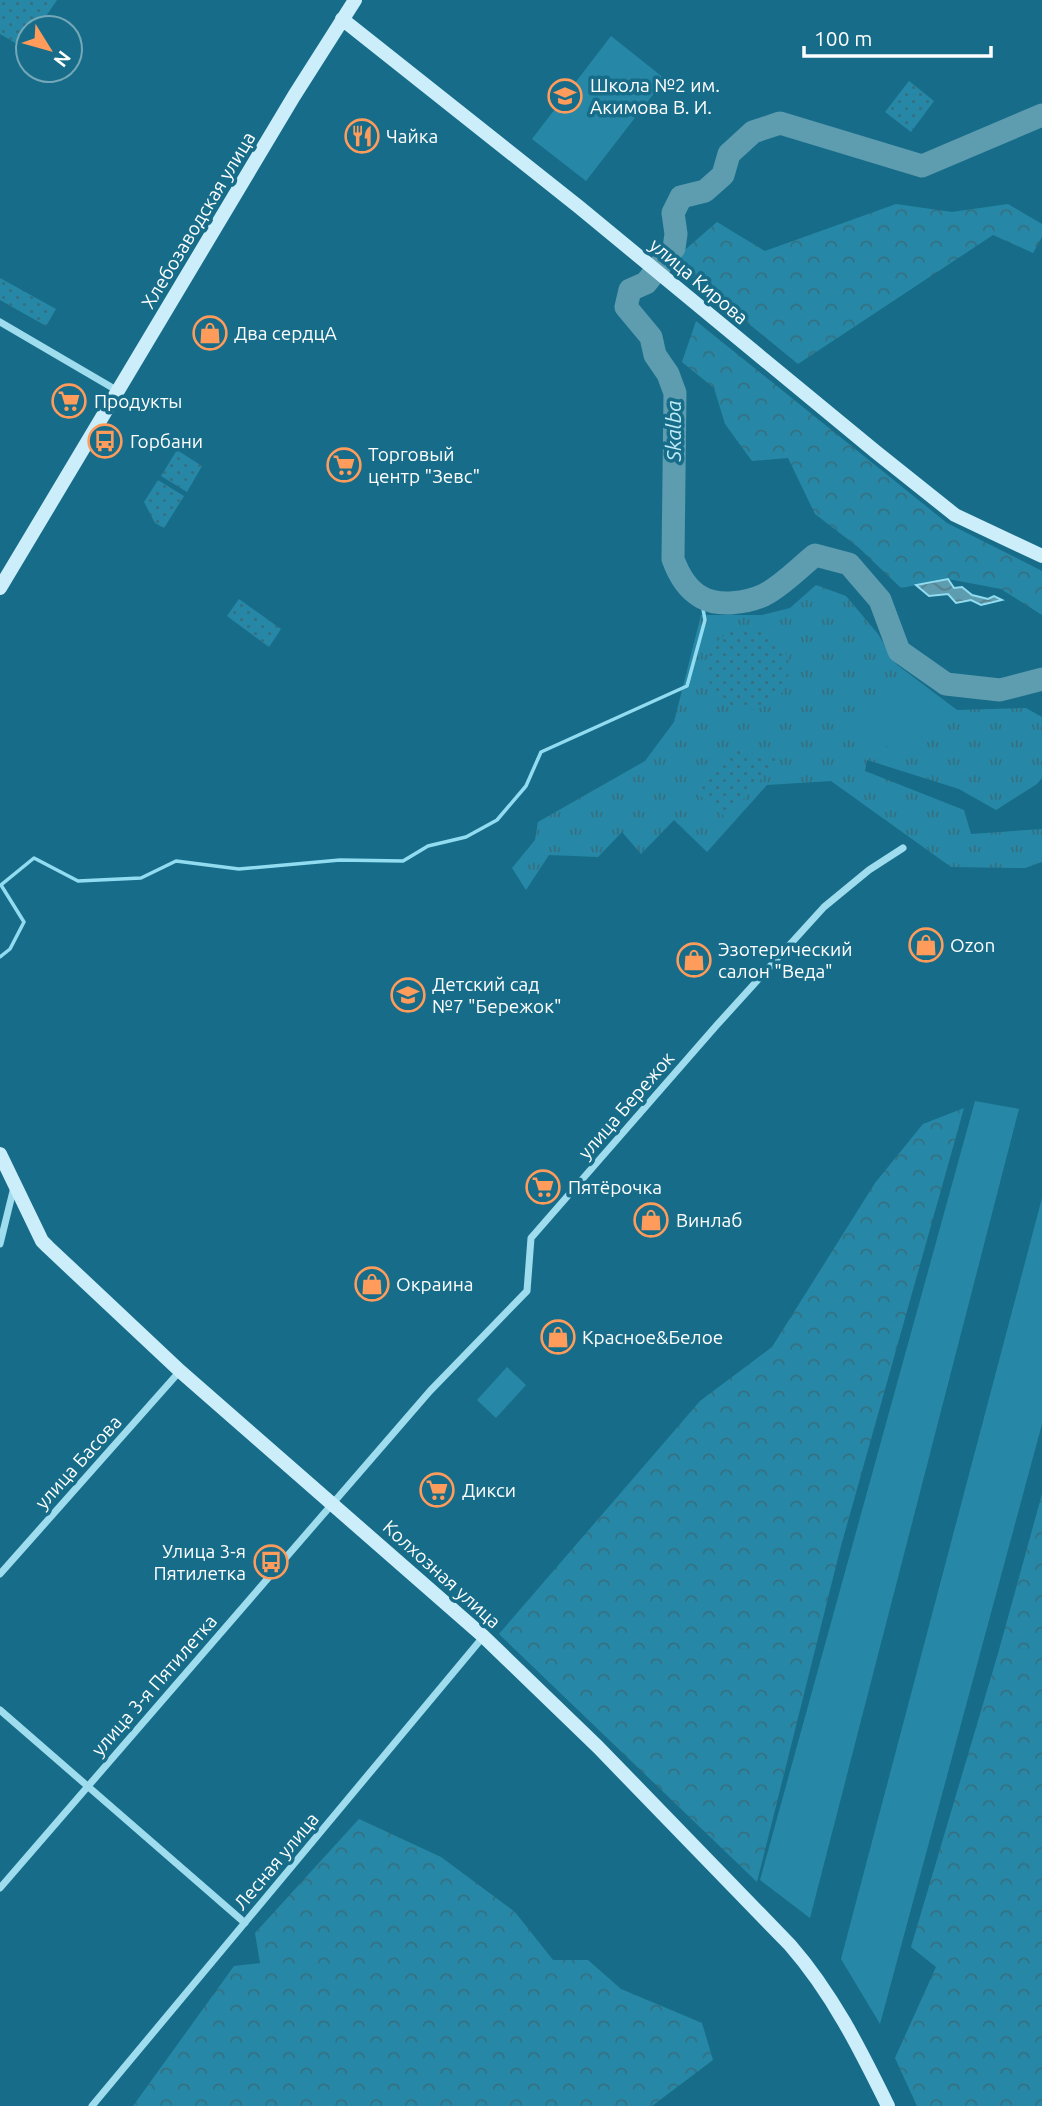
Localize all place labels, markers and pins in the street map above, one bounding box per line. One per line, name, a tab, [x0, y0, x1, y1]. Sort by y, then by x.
place label: Школа №2 им. Акимова В. И.	[590, 74, 720, 118]
school or university icon: Школа №2 им. Акимова В. И.	[546, 77, 584, 115]
restaurant icon: Чайка	[343, 117, 381, 155]
place label: Чайка	[386, 125, 438, 147]
shop icon: Два сердцА	[191, 314, 229, 352]
place label: Два сердцА	[234, 322, 337, 344]
supermarket icon: Продукты	[50, 382, 88, 420]
place label: Продукты	[94, 390, 182, 412]
bus stop icon: Горбани	[86, 422, 124, 460]
place label: Горбани	[130, 430, 203, 452]
place label: Торговый центр "Зевс"	[368, 443, 480, 487]
supermarket icon: Торговый центр "Зевс"	[325, 446, 363, 484]
shop icon: Ozon	[907, 926, 945, 964]
place label: Ozon	[950, 934, 995, 956]
place label: Эзотерический салон "Веда"	[718, 938, 853, 982]
shop icon: Эзотерический салон "Веда"	[675, 941, 713, 979]
place label: Детский сад №7 "Бережок"	[432, 973, 562, 1017]
school or university icon: Детский сад №7 "Бережок"	[389, 976, 427, 1014]
supermarket icon: Пятёрочка	[524, 1168, 562, 1206]
place label: Пятёрочка	[568, 1176, 662, 1198]
shop icon: Винлаб	[632, 1201, 670, 1239]
place label: Винлаб	[676, 1209, 742, 1231]
shop icon: Окраина	[353, 1265, 391, 1303]
place label: Окраина	[396, 1273, 474, 1295]
shop icon: Красное&Белое	[539, 1318, 577, 1356]
place label: Красное&Белое	[582, 1326, 723, 1348]
supermarket icon: Дикси	[418, 1471, 456, 1509]
place label: Дикси	[462, 1479, 516, 1501]
place label: Улица 3-я Пятилетка	[153, 1540, 246, 1584]
bus stop icon: Улица 3-я Пятилетка	[252, 1543, 290, 1581]

